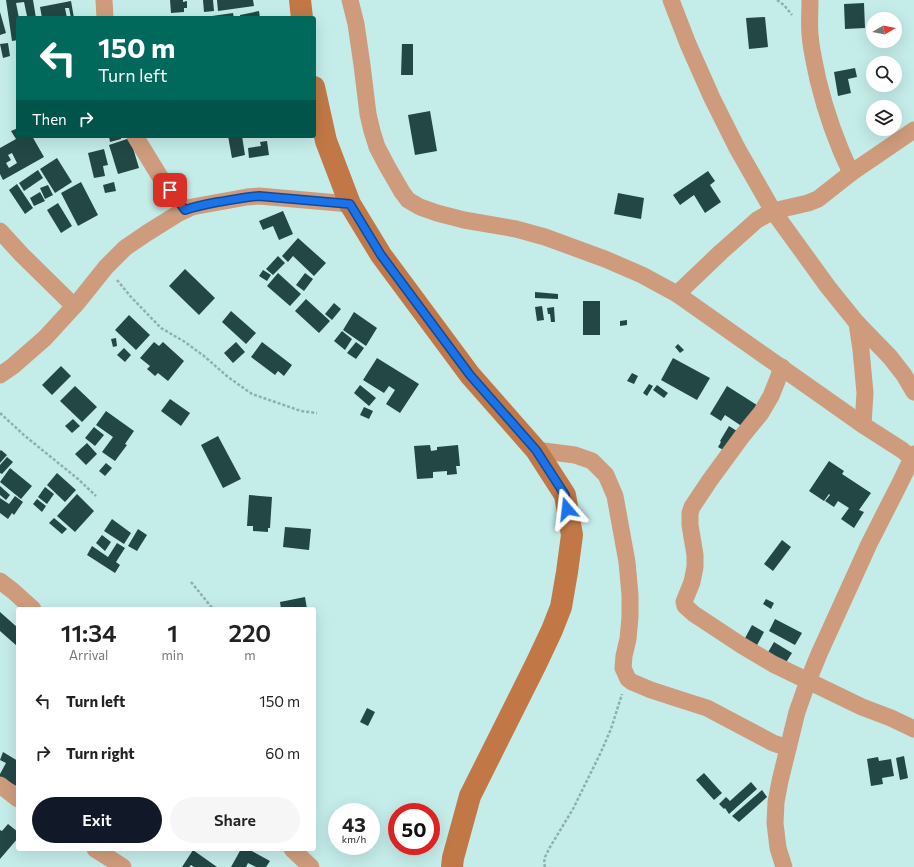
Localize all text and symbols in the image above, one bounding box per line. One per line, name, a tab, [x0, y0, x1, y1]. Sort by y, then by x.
north arrow	[866, 12, 902, 48]
map controls	[866, 12, 902, 136]
text: 150 m	[98, 30, 175, 64]
icon: left	[32, 32, 84, 84]
button: search	[866, 56, 902, 92]
text: Turn left	[98, 64, 167, 86]
button: layers	[866, 100, 902, 136]
icon: right	[75, 108, 97, 130]
text: Then	[32, 110, 67, 128]
pin	[153, 173, 187, 207]
icon: arrive	[159, 179, 181, 201]
position arrow	[546, 488, 588, 530]
text: 11:34	[61, 618, 117, 647]
text: 1	[167, 618, 178, 647]
text: 220	[228, 618, 271, 647]
text: Arrival	[69, 647, 108, 663]
text: min	[162, 647, 184, 663]
text: m	[244, 647, 255, 663]
icon: left	[32, 690, 54, 712]
text: Turn left	[66, 692, 125, 710]
text: 150 m	[259, 692, 300, 710]
icon: right	[32, 742, 54, 764]
text: Turn right	[66, 744, 135, 762]
text: 60 m	[265, 744, 300, 762]
button: Exit	[32, 797, 162, 843]
button: Share	[170, 797, 300, 843]
speed limit sign: 50	[388, 803, 440, 855]
text: 43	[342, 812, 366, 836]
text: km/h	[342, 833, 366, 845]

